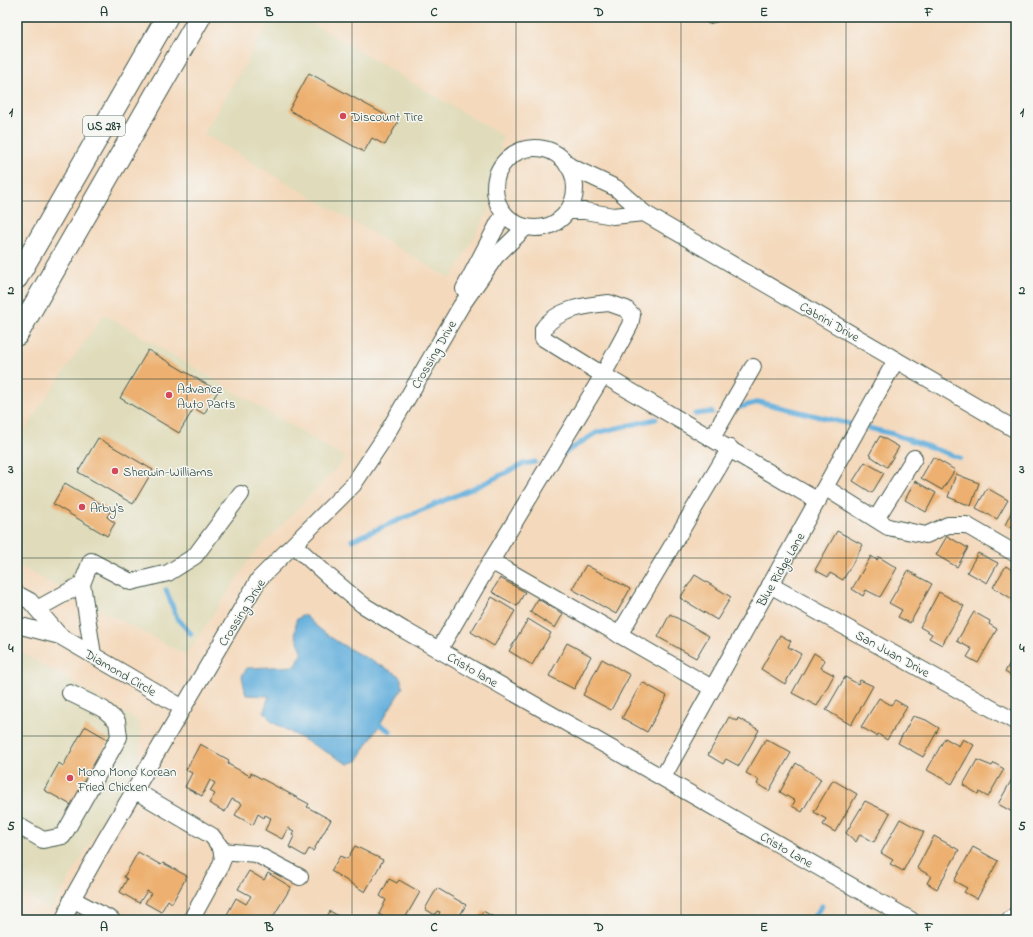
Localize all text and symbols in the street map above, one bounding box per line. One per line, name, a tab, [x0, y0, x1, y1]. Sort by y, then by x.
text: A	[100, 3, 108, 22]
text: B	[264, 3, 274, 22]
text: C	[430, 3, 438, 22]
text: D	[593, 3, 604, 22]
text: E	[760, 3, 768, 22]
text: F	[924, 3, 934, 22]
text: 1	[9, 103, 14, 122]
text: 1	[1020, 103, 1025, 122]
place label: Discount Tire	[350, 108, 423, 127]
marker: Discount Tire	[338, 111, 348, 121]
road number: US 287	[83, 116, 125, 136]
text: 2	[7, 281, 15, 300]
text: 2	[1018, 281, 1026, 300]
street label: Cabrini Drive	[796, 297, 863, 347]
street label: Crossing Drive	[407, 317, 463, 393]
place label: Advance Auto Parts	[177, 380, 236, 414]
marker: Advance Auto Parts	[164, 390, 174, 400]
text: 3	[7, 460, 14, 479]
text: 3	[1018, 460, 1025, 479]
place label: Sherwin-Williams	[123, 463, 213, 482]
marker: Sherwin-Williams	[110, 466, 120, 476]
place label: Arby's	[90, 499, 124, 519]
marker: Arby's	[77, 502, 87, 512]
street label: Blue Ridge Lane	[752, 529, 811, 612]
street label: Crossing Drive	[214, 575, 271, 651]
street label: San Juan Drive	[852, 626, 933, 683]
text: 4	[7, 639, 14, 658]
text: 4	[1018, 639, 1025, 658]
street label: Diamond Circle	[80, 645, 160, 702]
street label: Cristo lane	[443, 648, 501, 693]
place label: Mono Mono Korean Fried Chicken	[77, 763, 177, 797]
marker: Mono Mono Korean Fried Chicken	[65, 773, 75, 783]
text: 5	[7, 817, 15, 836]
text: 5	[1018, 817, 1026, 836]
street label: Cristo Lane	[756, 827, 817, 873]
text: A	[100, 918, 108, 937]
text: B	[264, 918, 274, 937]
text: C	[430, 918, 438, 937]
text: D	[593, 918, 604, 937]
text: E	[760, 918, 768, 937]
text: F	[924, 918, 934, 937]

